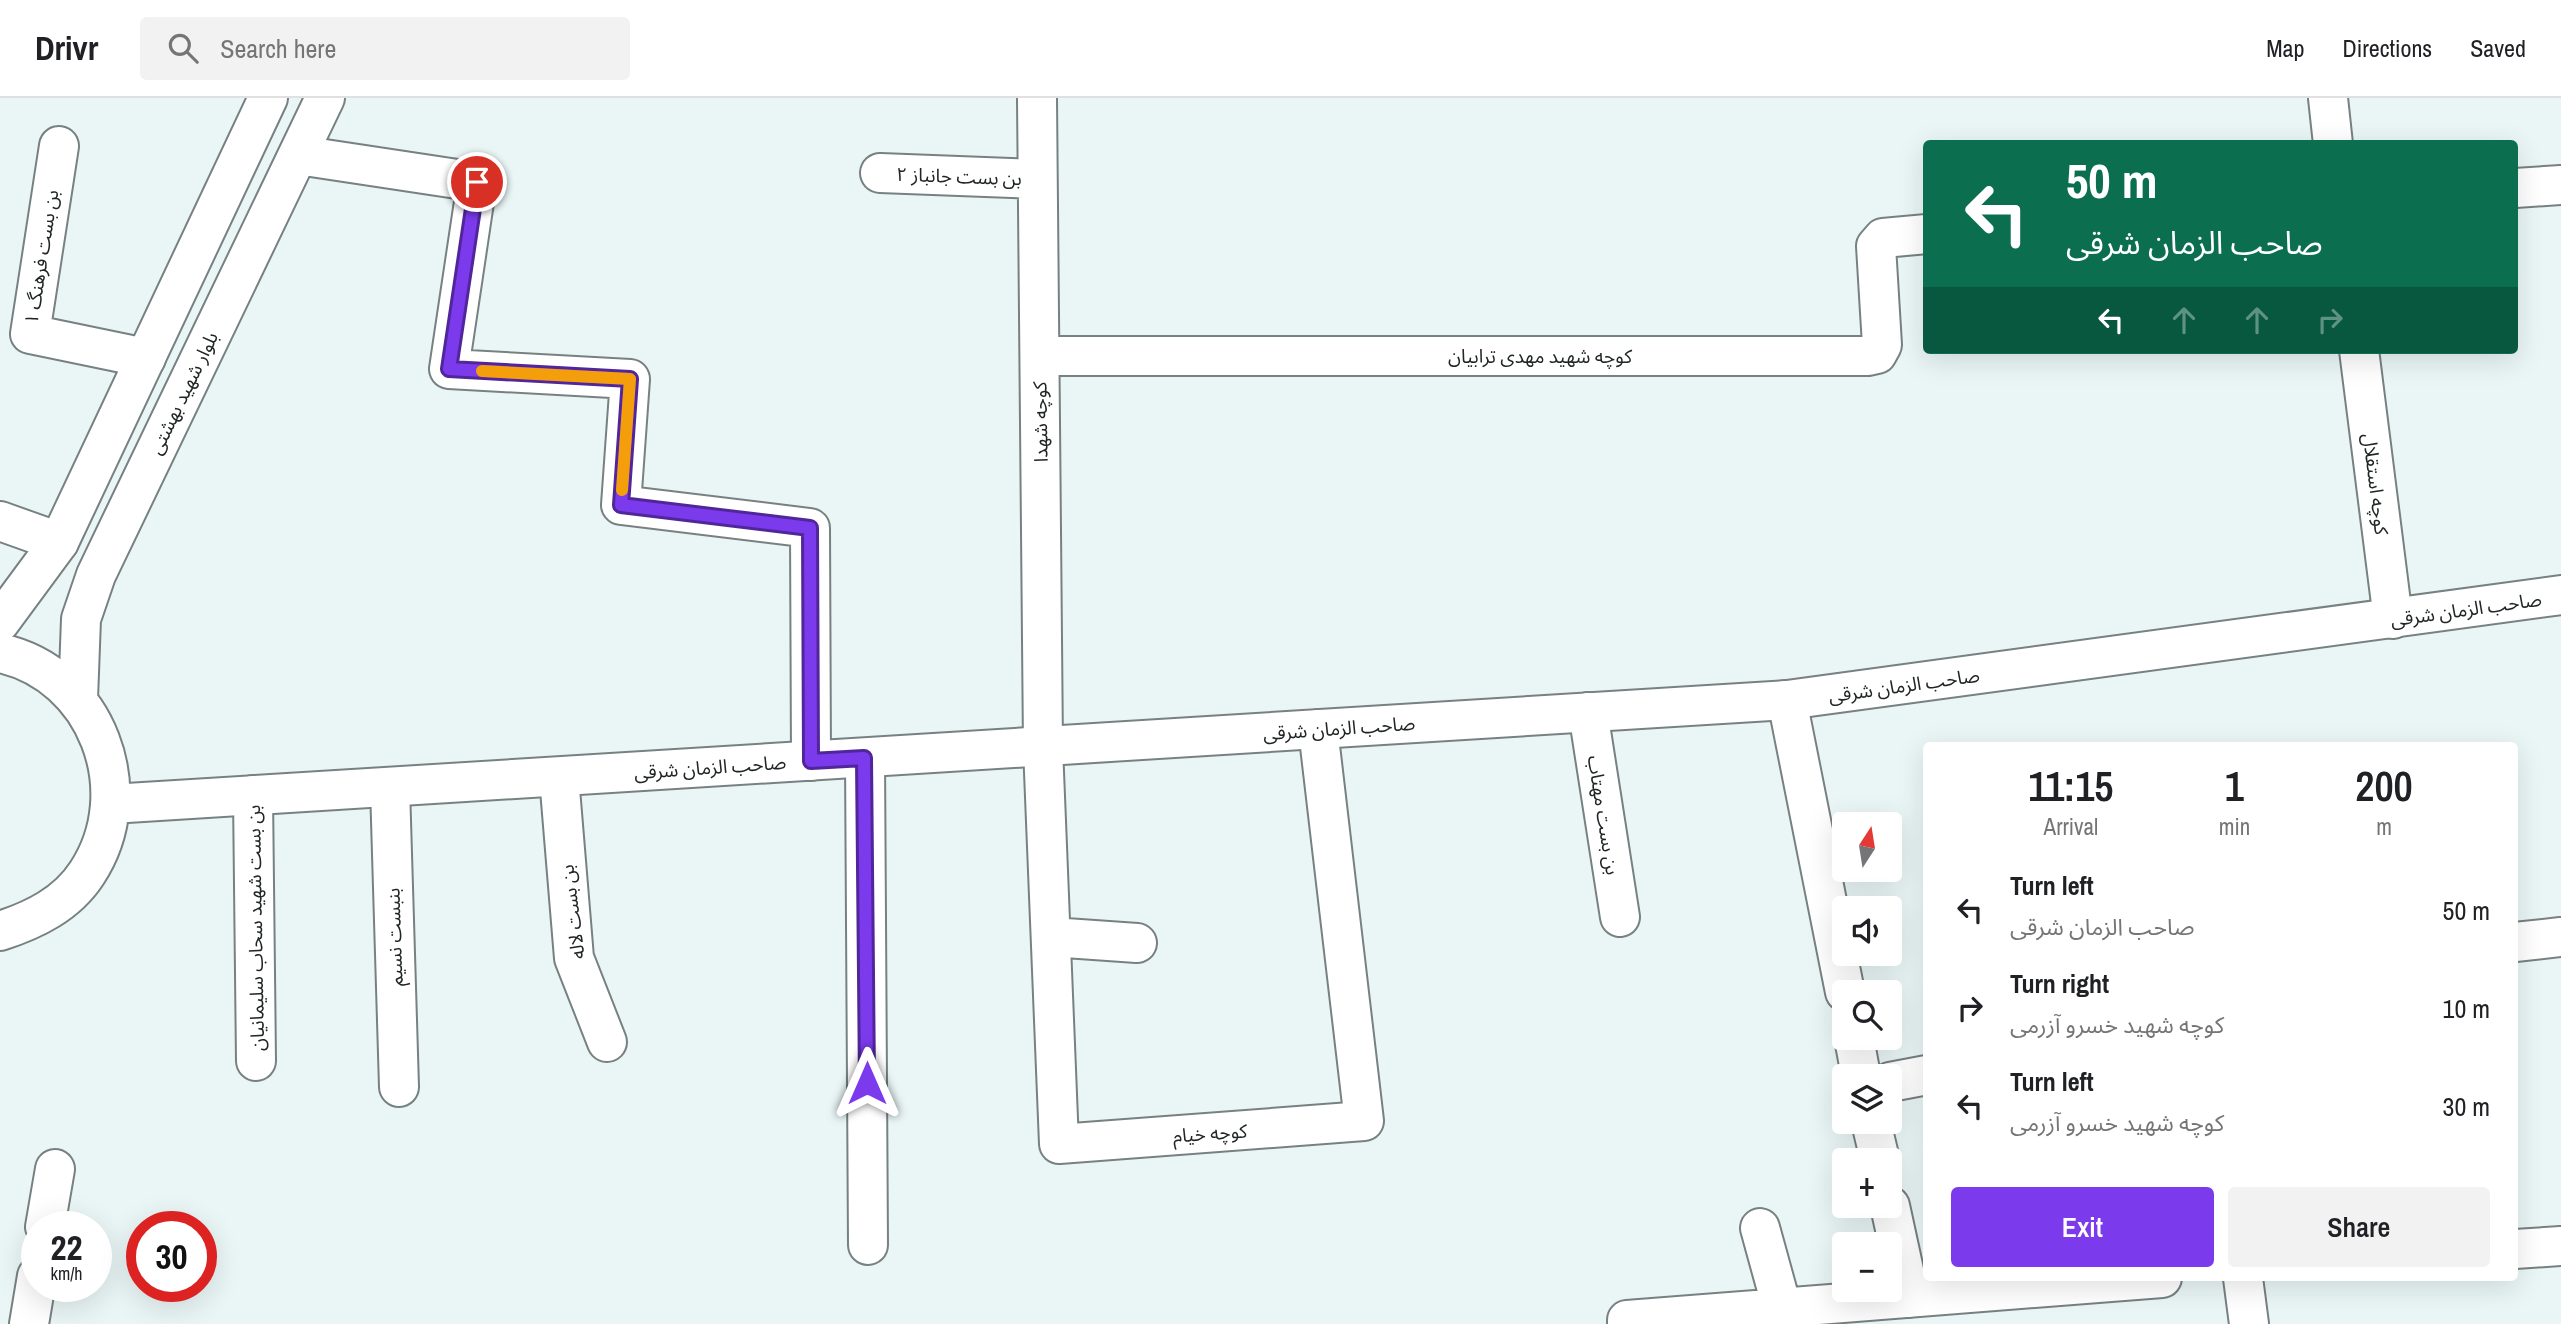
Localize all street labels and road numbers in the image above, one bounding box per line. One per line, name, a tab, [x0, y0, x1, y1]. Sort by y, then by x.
street label: بن بست جانباز ۲	[896, 161, 1022, 191]
street label: بن بست فرهنگ ۱	[18, 188, 64, 326]
street label: بلوار شهید بهشتی	[142, 327, 224, 459]
street label: کوچه شهید مهدی ترابیان	[1448, 343, 1633, 369]
street label: کوچه شهدا	[1026, 380, 1054, 463]
street label: کوچه استقلال	[2357, 432, 2395, 537]
street label: صاحب الزمان شرقی	[2389, 586, 2543, 632]
street label: صاحب الزمان شرقی	[1827, 662, 1981, 708]
street label: صاحب الزمان شرقی	[1262, 710, 1416, 746]
street label: صاحب الزمان شرقی	[633, 749, 787, 785]
street label: بن بست مهتاب	[1582, 753, 1626, 877]
street label: بن بست شهید سحاب سلیمانیان	[240, 805, 270, 1051]
street label: بن بست لاله	[553, 863, 591, 961]
street label: بنبست نسیم	[379, 887, 411, 987]
street label: کوچه خیام	[1172, 1117, 1249, 1151]

